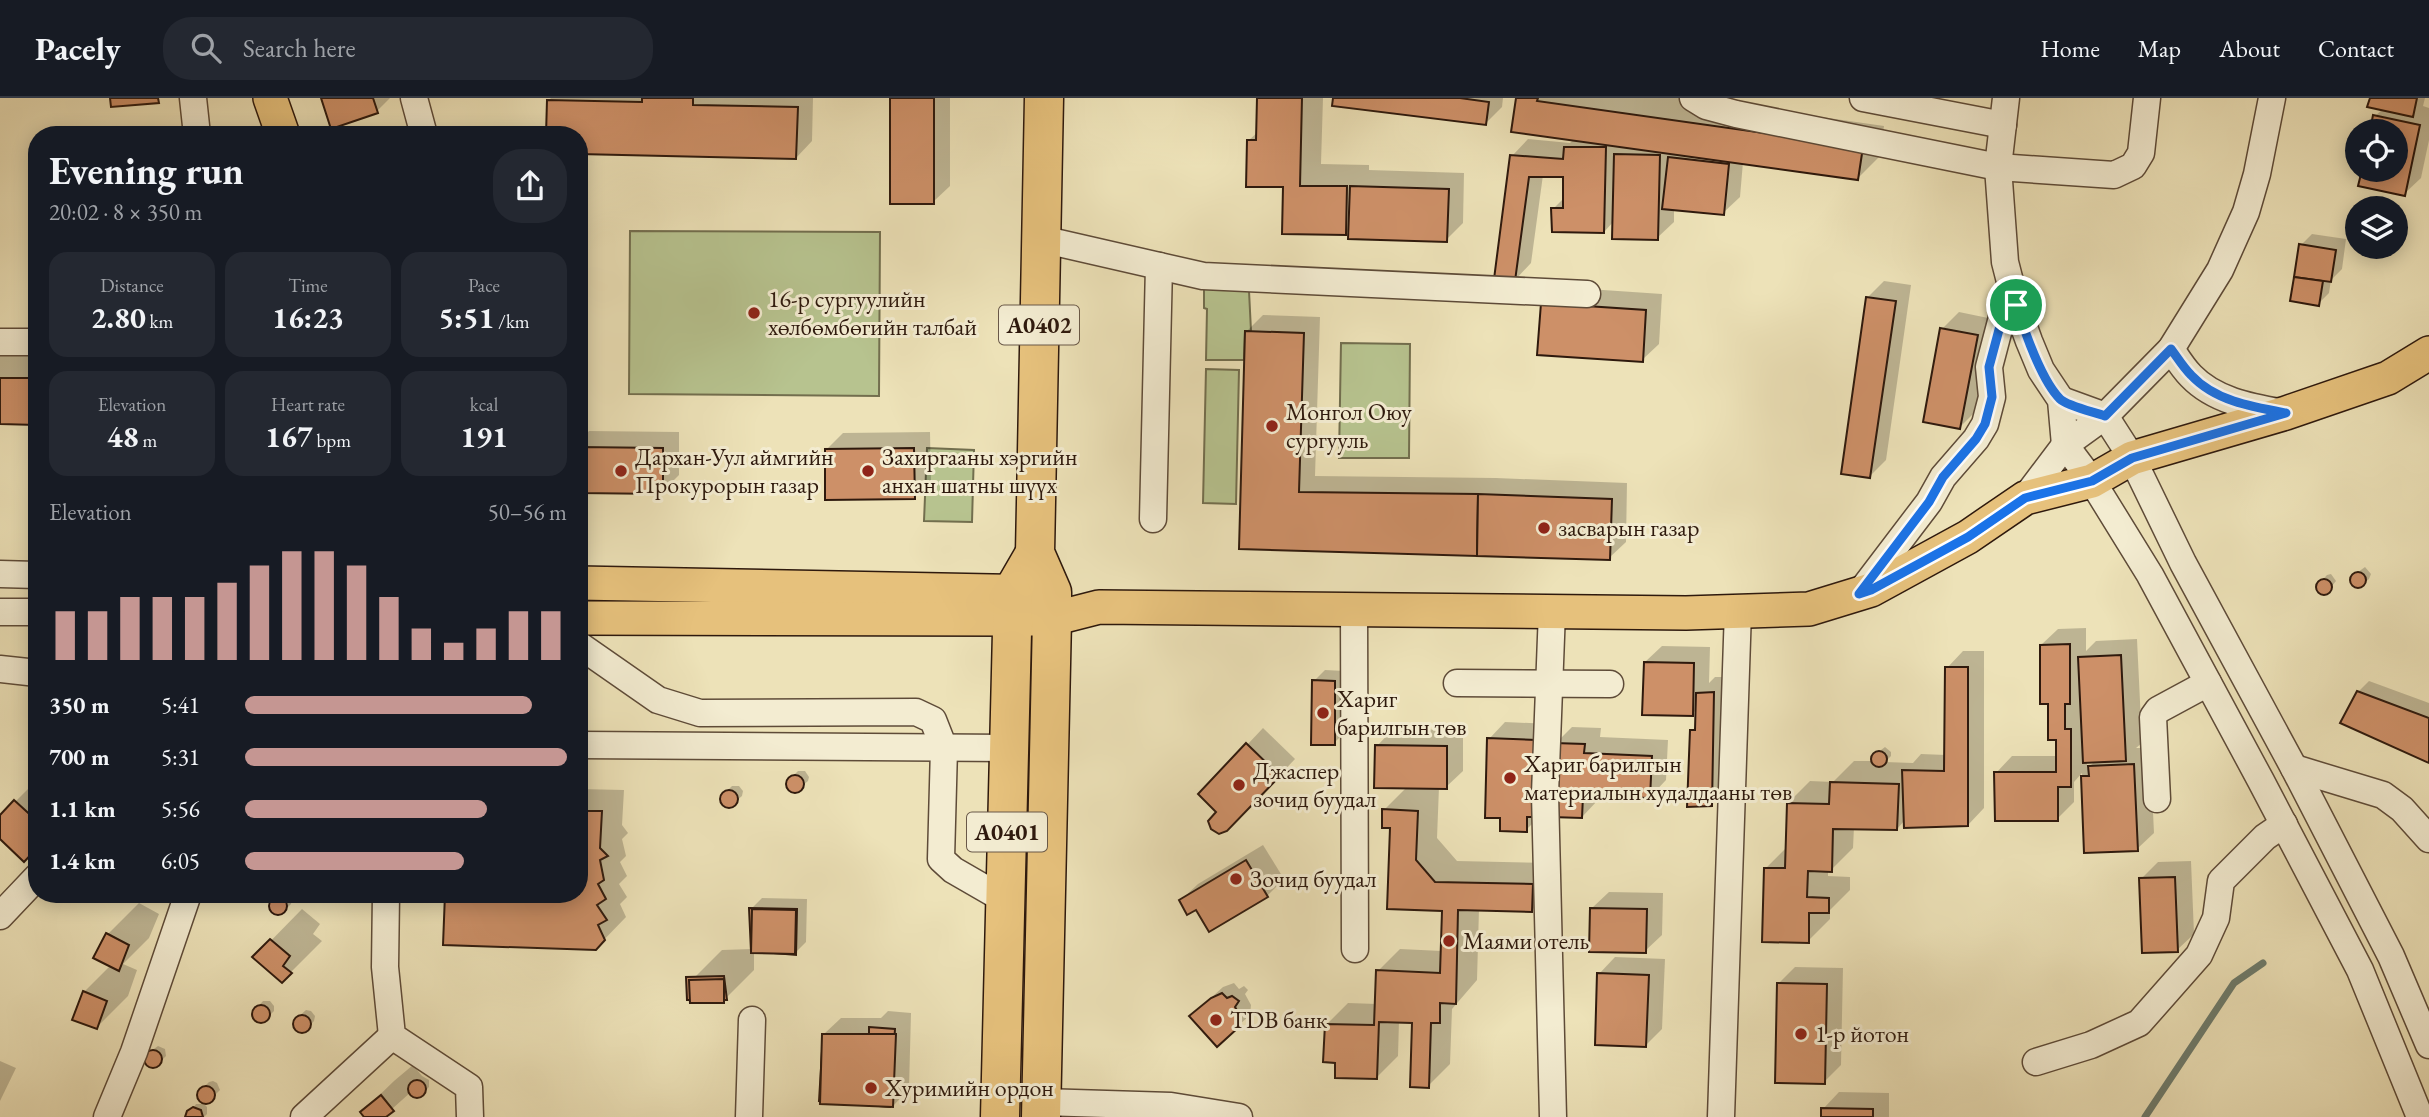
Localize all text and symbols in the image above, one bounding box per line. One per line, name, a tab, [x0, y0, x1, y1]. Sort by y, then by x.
search box	[163, 17, 653, 80]
text: Pacely	[35, 27, 121, 70]
icon: search	[187, 29, 225, 67]
text: Search here	[243, 31, 356, 65]
text: Home	[2040, 33, 2100, 64]
text: Map	[2138, 33, 2181, 64]
text: About	[2219, 33, 2280, 64]
text: Contact	[2318, 33, 2394, 64]
map controls	[2345, 119, 2408, 259]
button: locate	[2345, 119, 2408, 182]
text: Evening run	[49, 146, 244, 195]
button: share	[493, 149, 567, 223]
button: layers	[2345, 196, 2408, 259]
text: 20:02 · 8 × 350 m	[49, 197, 202, 227]
text: Distance	[100, 273, 164, 298]
text: Time	[288, 273, 328, 298]
text: Pace	[468, 273, 500, 298]
pin	[1986, 275, 2046, 335]
place label: 16-р сургуулийн хөлбөмбөгийн талбай	[768, 283, 977, 342]
icon: arrive	[1997, 286, 2035, 324]
text: 2.80	[91, 298, 146, 337]
text: 16:23	[272, 298, 344, 337]
text: 5:51	[438, 298, 495, 337]
marker: 16-р сургуулийн хөлбөмбөгийн талбай	[746, 305, 762, 321]
road number: A0402	[999, 306, 1079, 344]
text: km	[146, 309, 173, 334]
text: /km	[495, 309, 530, 334]
text: Elevation	[98, 392, 166, 417]
text: Heart rate	[271, 392, 345, 417]
text: kcal	[470, 392, 498, 417]
place label: Монгол Оюу сургууль	[1286, 396, 1412, 455]
text: 48	[107, 417, 139, 456]
text: 167	[265, 417, 313, 456]
text: 191	[460, 417, 508, 456]
marker: Монгол Оюу сургууль	[1264, 418, 1280, 434]
text: m	[139, 428, 157, 453]
text: bpm	[313, 428, 351, 453]
place label: Дархан-Уул аймгийн Прокурорын газар	[635, 441, 834, 500]
place label: Захиргааны хэргийн анхан шатны шүүх	[882, 441, 1077, 500]
marker: Дархан-Уул аймгийн Прокурорын газар	[613, 463, 629, 479]
marker: Захиргааны хэргийн анхан шатны шүүх	[860, 463, 876, 479]
text: Elevation	[49, 497, 132, 527]
text: 50–56 m	[488, 497, 567, 527]
place label: засварын газар	[1558, 512, 1699, 543]
marker: засварын газар	[1536, 520, 1552, 536]
place label: Хариг барилгын төв	[1336, 683, 1466, 742]
text: 350 m	[49, 690, 110, 720]
text: 5:41	[161, 690, 200, 720]
marker: Хариг барилгын төв	[1315, 705, 1331, 721]
text: 700 m	[49, 742, 110, 772]
text: 5:31	[161, 742, 200, 772]
place label: Хариг барилгын материалын худалдааны төв	[1523, 748, 1792, 807]
place label: Джаспер зочид буудал	[1253, 755, 1376, 814]
marker: Хариг барилгын материалын худалдааны төв	[1502, 770, 1518, 786]
marker: Джаспер зочид буудал	[1231, 777, 1247, 793]
text: 1.1 km	[49, 794, 116, 824]
text: 5:56	[161, 794, 200, 824]
road number: A0401	[967, 812, 1047, 852]
text: 1.4 km	[49, 846, 116, 876]
text: 6:05	[161, 846, 200, 876]
place label: Зочид буудал	[1250, 863, 1376, 894]
marker: Зочид буудал	[1228, 871, 1244, 887]
place label: Маями отель	[1463, 925, 1589, 956]
marker: Маями отель	[1441, 933, 1457, 949]
place label: TDB банк	[1230, 1004, 1328, 1035]
marker: TDB банк	[1208, 1012, 1224, 1028]
place label: 1-р йотон	[1815, 1018, 1909, 1049]
marker: 1-р йотон	[1793, 1026, 1809, 1042]
place label: Хуримийн ордон	[884, 1072, 1054, 1103]
marker: Хуримийн ордон	[863, 1080, 879, 1096]

